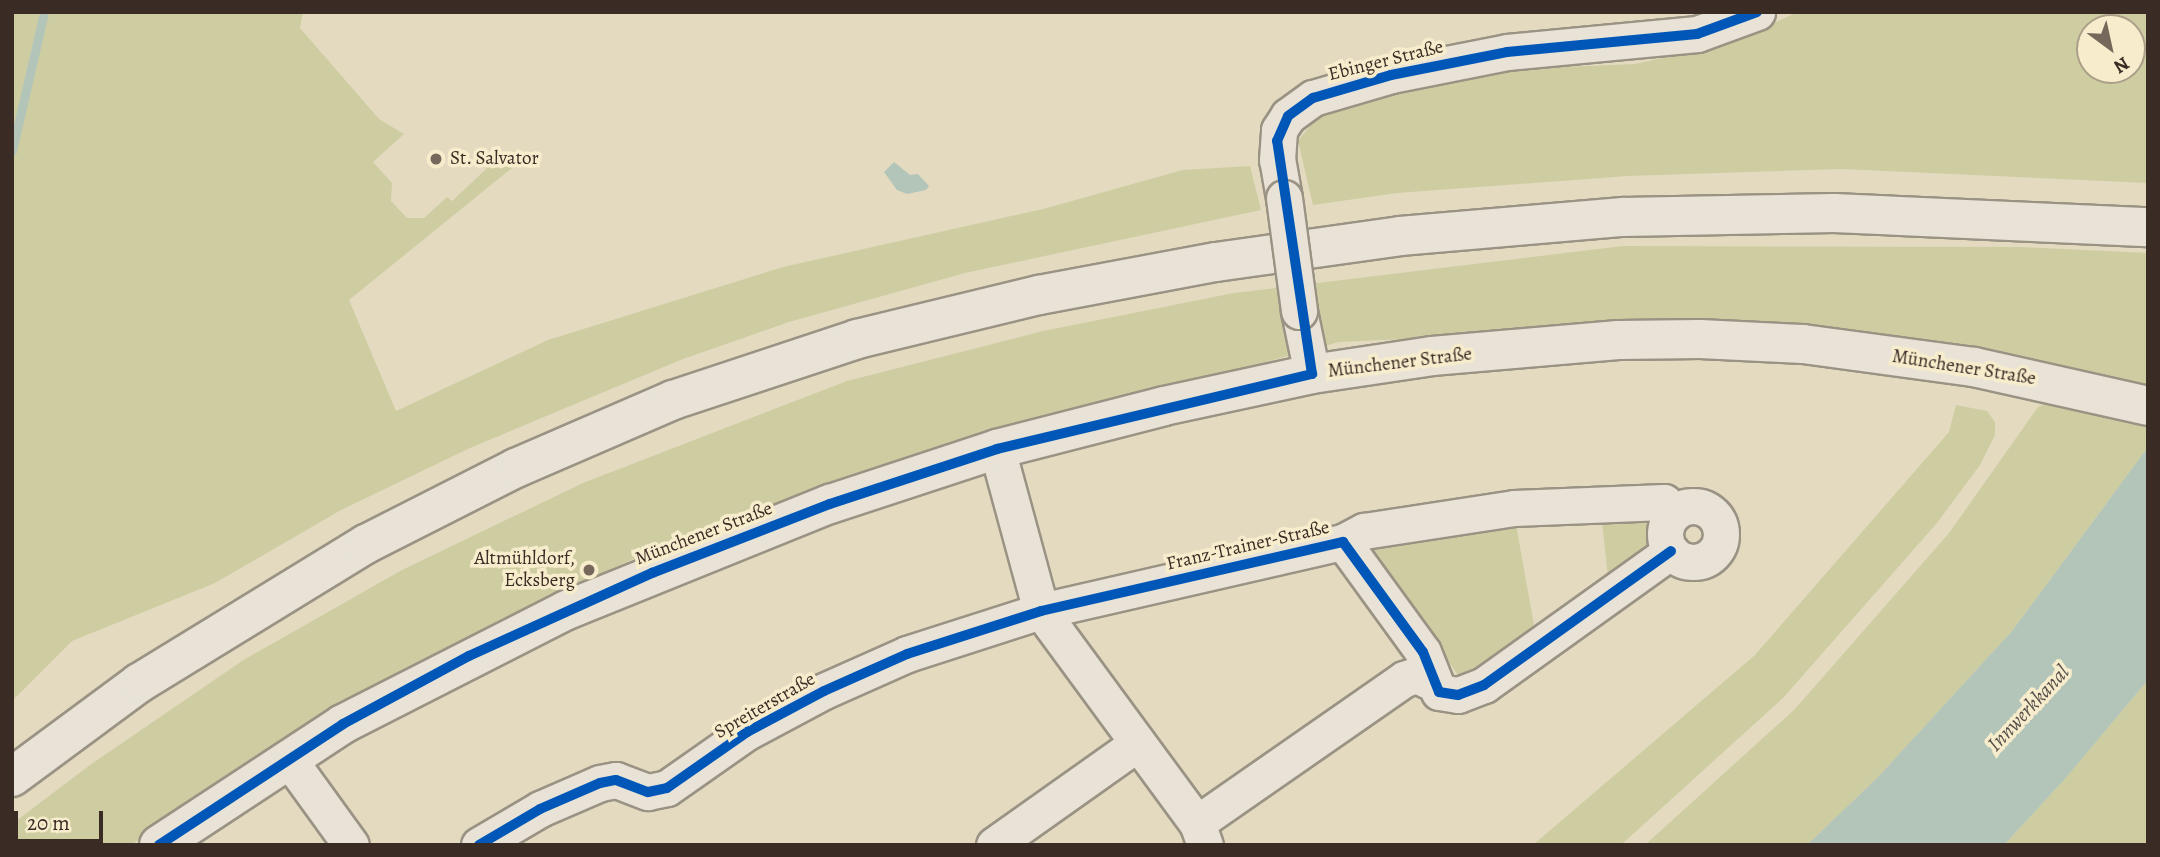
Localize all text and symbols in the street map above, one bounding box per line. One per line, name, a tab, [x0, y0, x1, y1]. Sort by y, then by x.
north arrow	[2076, 14, 2146, 84]
street label: Ebinger Straße	[1326, 36, 1446, 86]
text: N	[2108, 50, 2134, 80]
place label: St. Salvator	[450, 148, 539, 170]
marker: St. Salvator	[428, 151, 444, 167]
street label: Münchener Straße	[1327, 343, 1473, 383]
street label: Münchener Straße	[1891, 345, 2037, 391]
street label: Münchener Straße	[632, 497, 776, 571]
street label: Franz-Trainer-Straße	[1164, 516, 1332, 576]
place label: Altmühldorf, Ecksberg	[474, 548, 575, 592]
marker: Altmühldorf, Ecksberg	[581, 562, 597, 578]
water label: Innwerkkanal	[1982, 660, 2074, 756]
street label: Spreiterstraße	[710, 668, 820, 744]
scale bar	[18, 798, 107, 842]
text: 20 m	[27, 809, 70, 837]

